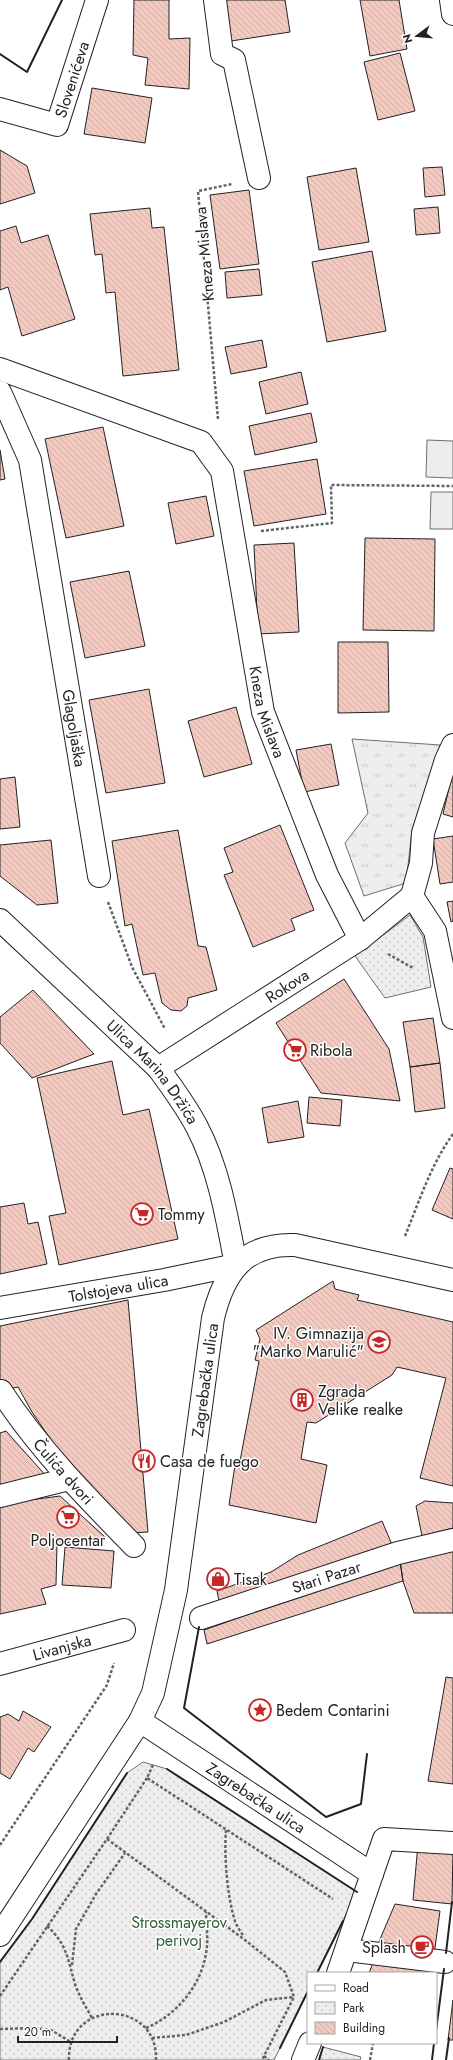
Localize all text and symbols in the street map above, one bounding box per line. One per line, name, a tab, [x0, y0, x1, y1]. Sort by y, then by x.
north arrow	[397, 16, 437, 56]
text: N	[398, 32, 416, 45]
street label: Slovenićeva	[49, 38, 95, 121]
street label: Kneza Mislava	[189, 206, 220, 302]
street label: Kneza Mislava	[243, 664, 291, 761]
street label: Glagoljaška	[56, 688, 92, 769]
street label: Rokova	[261, 964, 314, 1009]
street label: Ulica Marina Držića	[101, 1014, 204, 1129]
supermarket icon: Ribola	[282, 1037, 308, 1063]
place label: Ribola	[310, 1039, 352, 1062]
supermarket icon: Tommy	[129, 1201, 155, 1227]
place label: Tommy	[158, 1203, 205, 1226]
street label: Tolstojeva ulica	[67, 1268, 170, 1308]
street label: Zagrebačka ulica	[186, 1322, 224, 1439]
place label: IV. Gimnazija "Marko Marulić"	[253, 1322, 364, 1363]
school or university icon: IV. Gimnazija "Marko Marulić"	[366, 1329, 392, 1355]
place label: Zgrada Velike realke	[318, 1380, 403, 1421]
building icon: Zgrada Velike realke	[289, 1387, 315, 1413]
street label: Čulića dvori	[28, 1433, 99, 1510]
restaurant icon: Casa de fuego	[131, 1448, 157, 1474]
place label: Casa de fuego	[160, 1450, 259, 1473]
supermarket icon: Poljocentar	[55, 1504, 81, 1530]
place label: Poljocentar	[31, 1529, 106, 1552]
street label: Stari Pazar	[289, 1555, 364, 1599]
shop icon: Tisak	[205, 1566, 231, 1592]
place label: Tisak	[234, 1568, 268, 1591]
street label: Livanjska	[30, 1629, 94, 1667]
place icon: Bedem Contarini	[247, 1697, 273, 1723]
place label: Bedem Contarini	[276, 1699, 390, 1722]
street label: Zagrebačka ulica	[202, 1757, 310, 1839]
park label: Strossmayerov perivoj	[131, 1911, 228, 1952]
cafe icon: Splash	[409, 1934, 435, 1960]
place label: Splash	[362, 1936, 406, 1959]
legend	[307, 1972, 437, 2044]
text: Road	[343, 1979, 369, 1997]
text: Park	[343, 1999, 365, 2017]
scale bar	[18, 2018, 117, 2044]
text: Building	[343, 2019, 385, 2037]
text: 20 m	[24, 2023, 51, 2041]

